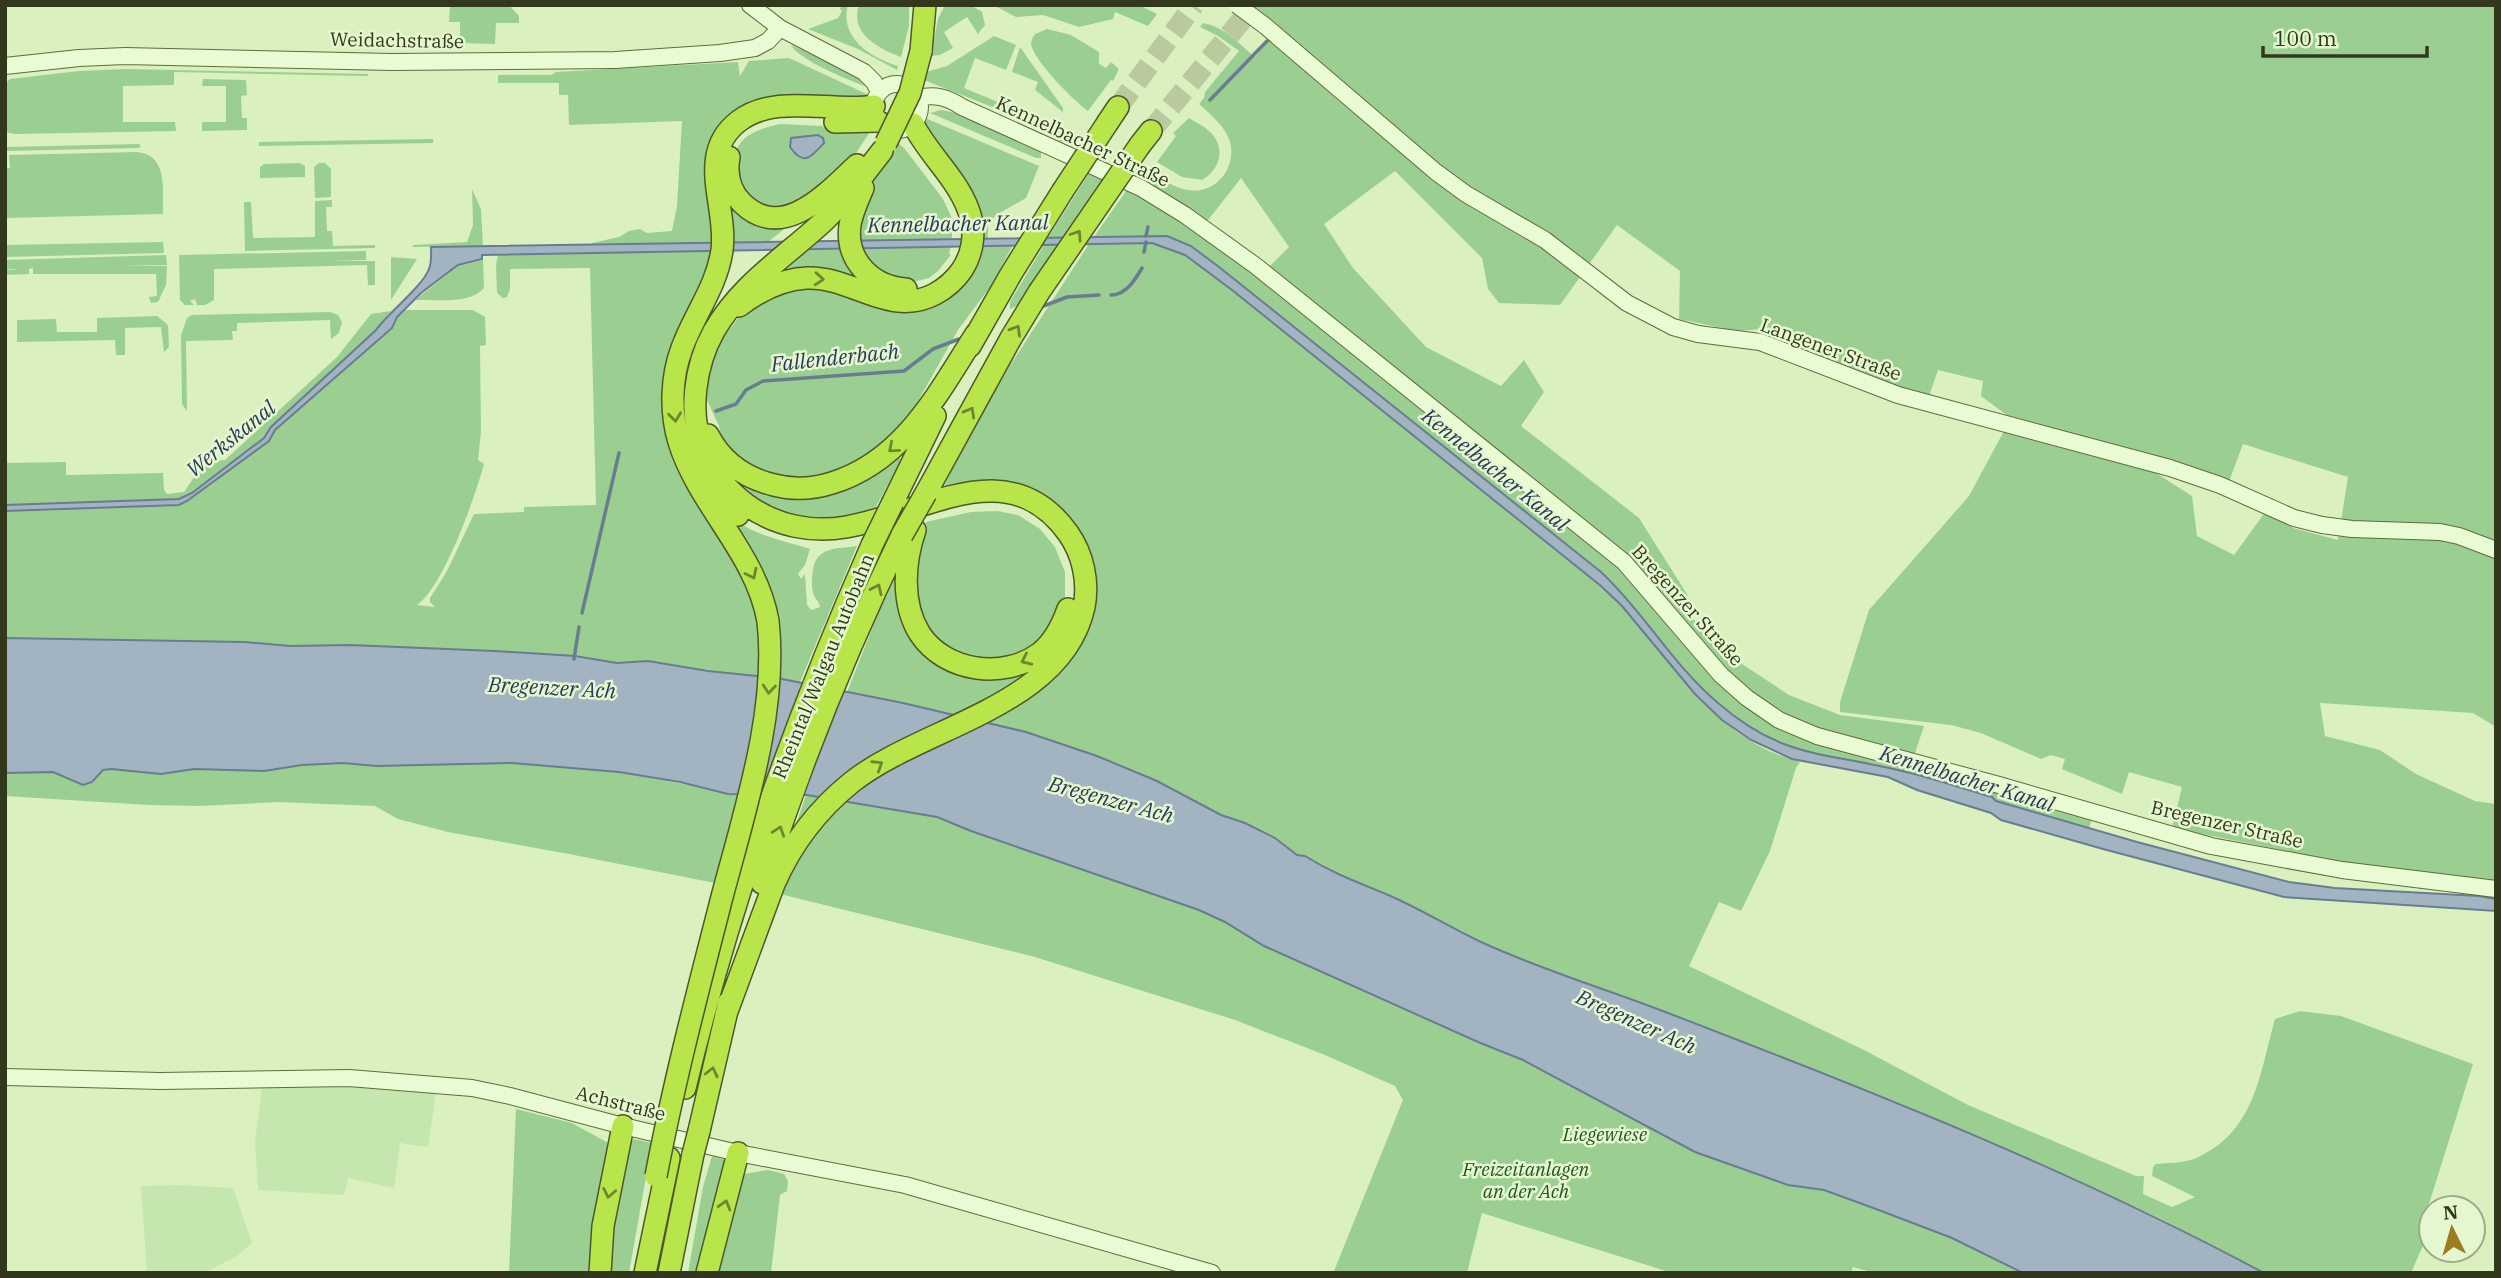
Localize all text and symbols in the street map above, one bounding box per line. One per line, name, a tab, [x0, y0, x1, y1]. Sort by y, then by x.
scale bar	[2263, 14, 2428, 58]
text: 100 m	[2274, 24, 2337, 52]
street label: Weidachstraße	[330, 27, 464, 53]
street label: Kennelbacher Straße	[992, 90, 1174, 192]
water label: Kennelbacher Kanal	[866, 207, 1050, 239]
one-way arrow	[1069, 230, 1082, 243]
one-way arrow	[814, 271, 825, 286]
street label: Langener Straße	[1757, 312, 1905, 386]
one-way arrow	[1007, 324, 1020, 337]
water label: Fallenderbach	[769, 336, 901, 378]
water label: Werkskanal	[180, 393, 282, 483]
water label: Kennelbacher Kanal	[1416, 401, 1576, 538]
one-way arrow	[962, 407, 975, 419]
one-way arrow	[667, 411, 682, 423]
one-way arrow	[889, 440, 902, 452]
street label: Bregenzer Straße	[1627, 539, 1749, 671]
street label: Rheintal/Walgau Autobahn	[767, 550, 879, 782]
one-way arrow	[744, 567, 758, 579]
one-way arrow	[869, 583, 883, 596]
one-way arrow	[1021, 652, 1033, 666]
water label: Bregenzer Ach	[486, 670, 617, 704]
one-way arrow	[761, 683, 776, 695]
water label: Kennelbacher Kanal	[1876, 738, 2059, 818]
one-way arrow	[870, 761, 883, 774]
water label: Bregenzer Ach	[1045, 769, 1177, 829]
street label: Bregenzer Straße	[2149, 795, 2305, 853]
one-way arrow	[771, 825, 785, 838]
water label: Bregenzer Ach	[1571, 982, 1701, 1060]
one-way arrow	[704, 1066, 718, 1078]
street label: Achstraße	[574, 1080, 668, 1126]
park label: Liegewiese	[1562, 1122, 1648, 1146]
park label: Freizeitanlagen an der Ach	[1462, 1157, 1590, 1203]
one-way arrow	[603, 1187, 618, 1199]
north arrow	[2417, 1194, 2487, 1264]
one-way arrow	[717, 1199, 732, 1211]
text: N	[2442, 1199, 2459, 1225]

